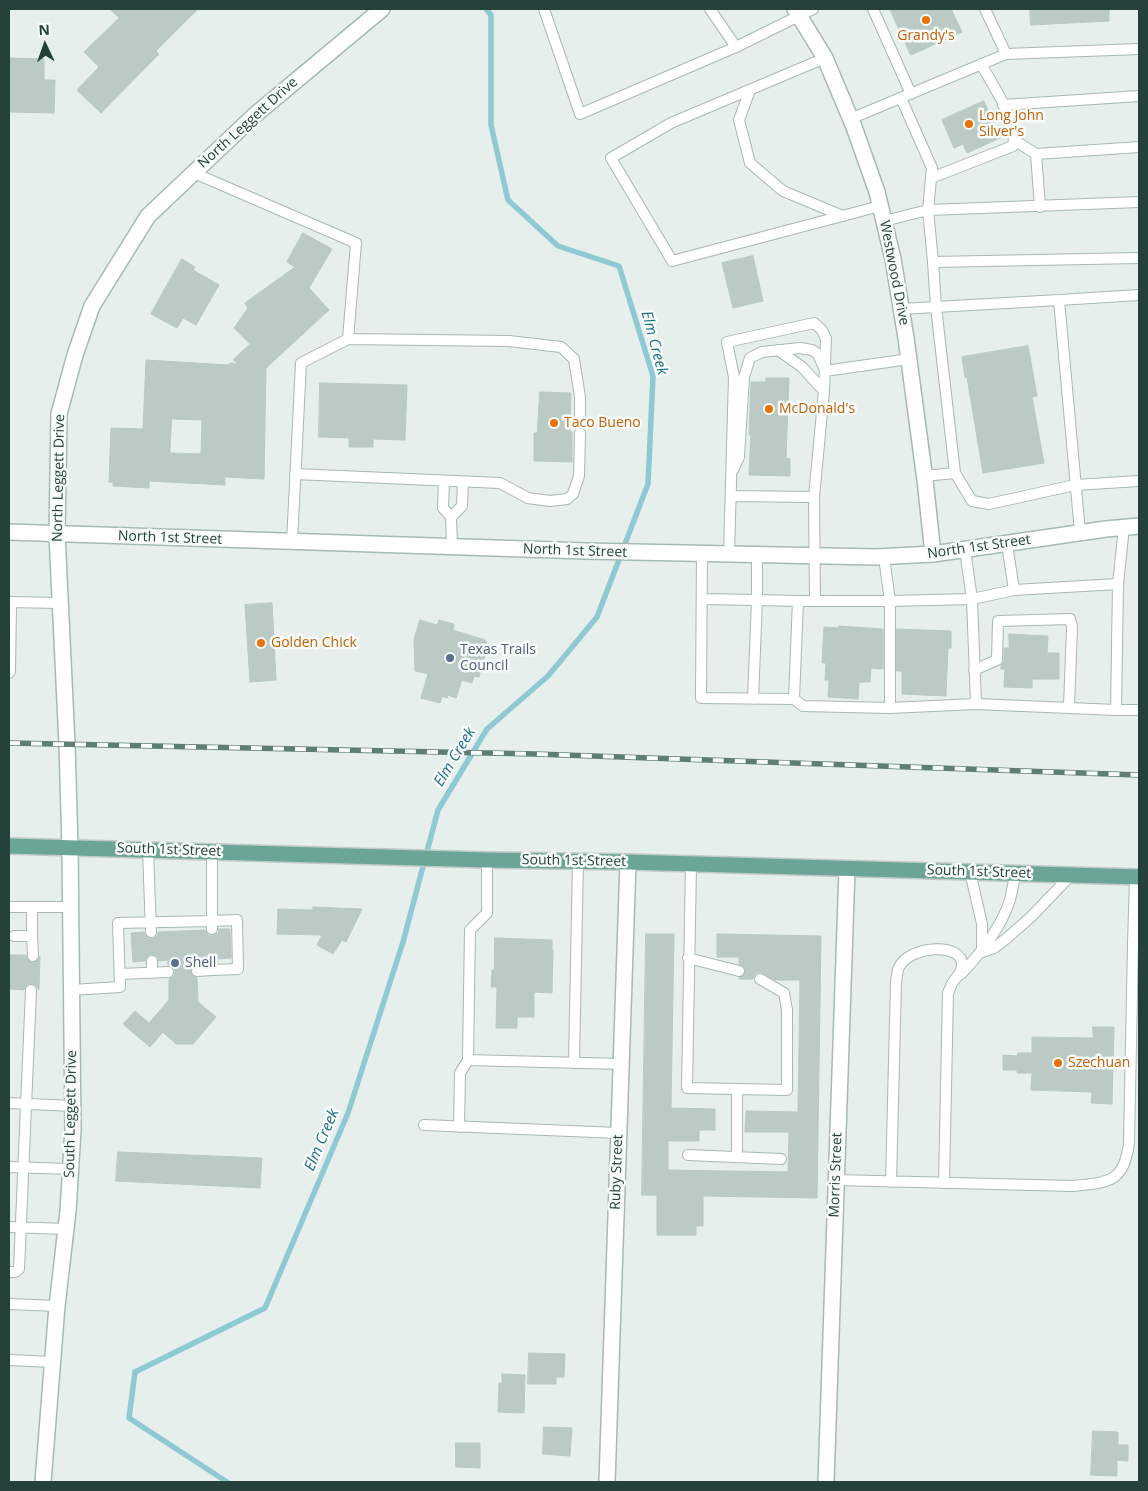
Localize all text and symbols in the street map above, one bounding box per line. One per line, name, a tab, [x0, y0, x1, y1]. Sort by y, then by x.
marker: Grandy's	[920, 14, 932, 26]
north arrow	[20, 20, 70, 70]
text: N	[38, 20, 50, 39]
place label: Grandy's	[897, 28, 955, 44]
street label: North Leggett Drive	[195, 74, 301, 172]
place label: Long John Silver's	[979, 108, 1044, 140]
marker: Long John Silver's	[963, 118, 975, 130]
street label: Westwood Drive	[876, 219, 912, 327]
water label: Elm Creek	[637, 309, 671, 377]
place label: McDonald's	[779, 401, 855, 417]
marker: McDonald's	[763, 403, 775, 415]
street label: North Leggett Drive	[49, 414, 69, 542]
place label: Taco Bueno	[564, 415, 641, 431]
marker: Taco Bueno	[548, 417, 560, 429]
street label: North 1st Street	[118, 528, 222, 548]
street label: North 1st Street	[926, 531, 1032, 563]
street label: North 1st Street	[523, 541, 627, 561]
place label: Golden Chick	[271, 635, 357, 651]
marker: Golden Chick	[255, 637, 267, 649]
place label: Texas Trails Council	[460, 642, 536, 674]
marker: Texas Trails Council	[444, 652, 456, 664]
water label: Elm Creek	[430, 724, 480, 790]
street label: South 1st Street	[117, 840, 221, 860]
street label: South 1st Street	[522, 852, 626, 870]
street label: South 1st Street	[927, 862, 1031, 882]
place label: Shell	[185, 955, 216, 971]
marker: Shell	[169, 957, 181, 969]
street label: South Leggett Drive	[61, 1050, 81, 1178]
place label: Szechuan	[1068, 1055, 1130, 1071]
marker: Szechuan	[1052, 1057, 1064, 1069]
water label: Elm Creek	[301, 1106, 343, 1174]
street label: Morris Street	[826, 1132, 846, 1218]
street label: Ruby Street	[607, 1134, 627, 1210]

